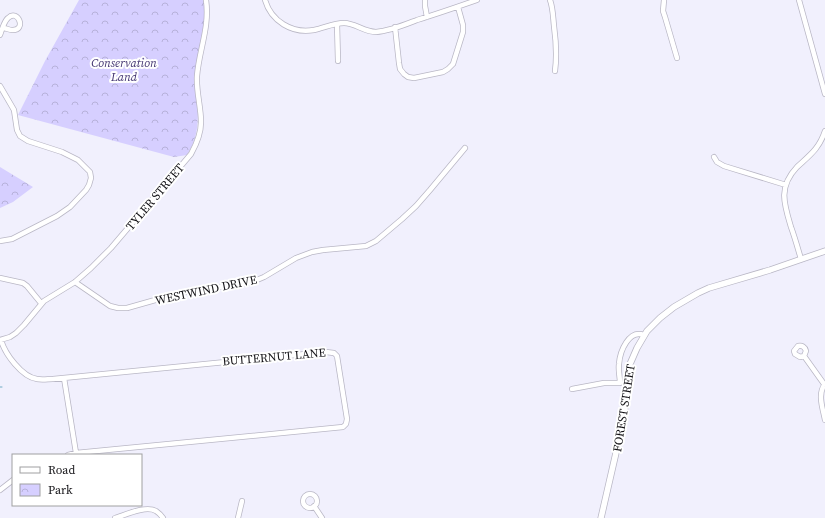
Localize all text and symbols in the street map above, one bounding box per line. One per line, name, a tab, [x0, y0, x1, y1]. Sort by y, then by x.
park label: Conservation Land	[91, 55, 157, 85]
street label: TYLER STREET	[122, 160, 188, 234]
street label: WESTWIND DRIVE	[154, 271, 258, 309]
street label: BUTTERNUT LANE	[222, 345, 326, 369]
street label: FOREST STREET	[609, 362, 639, 453]
legend	[12, 454, 142, 506]
text: Road	[48, 462, 75, 478]
text: Park	[48, 482, 73, 498]

